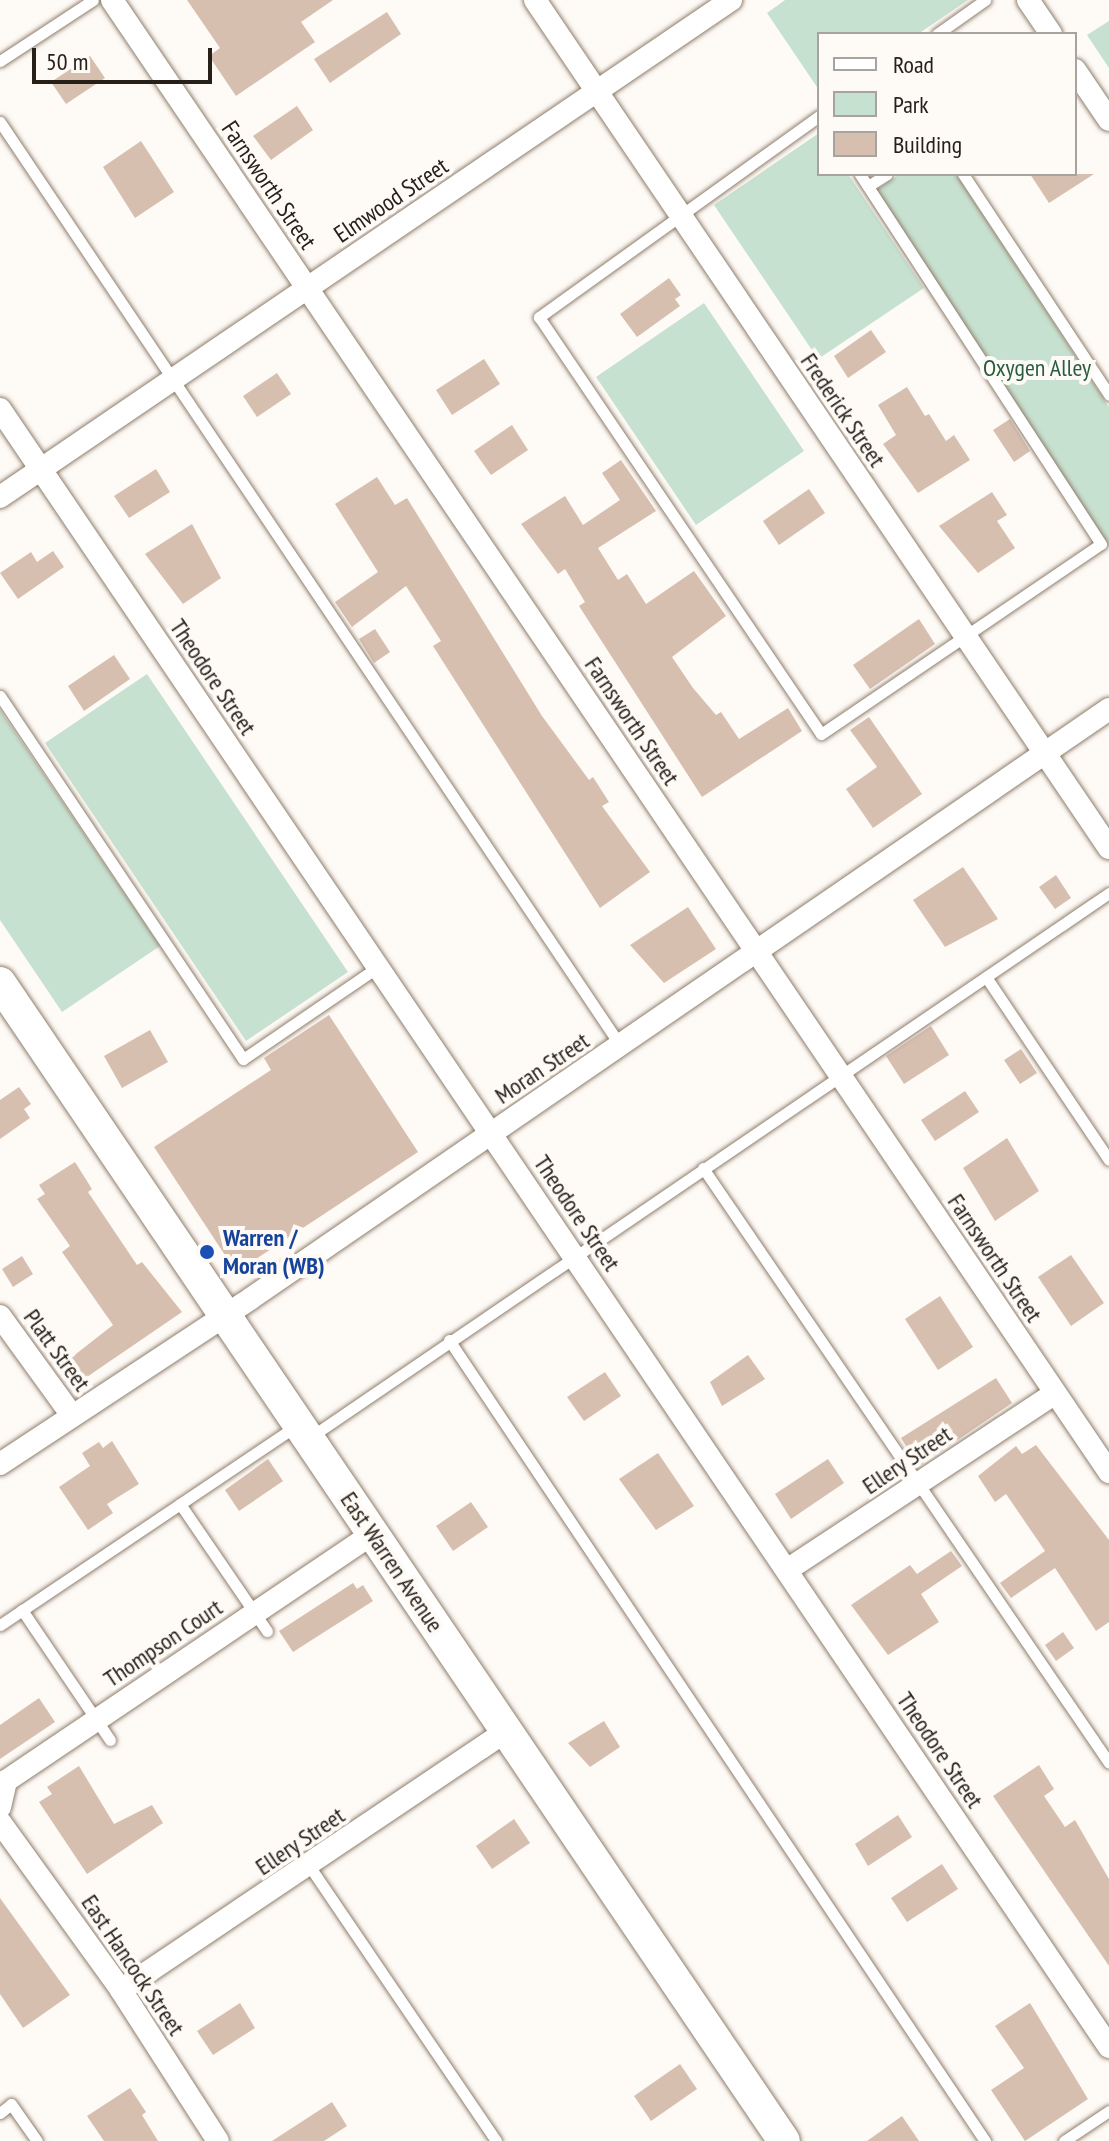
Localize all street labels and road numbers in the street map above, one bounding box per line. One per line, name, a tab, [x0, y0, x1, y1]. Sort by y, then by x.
street label: Farnsworth Street	[216, 116, 322, 254]
street label: Elmwood Street	[328, 151, 454, 249]
street label: Frederick Street	[794, 348, 892, 472]
street label: Theodore Street	[164, 614, 262, 740]
street label: Farnsworth Street	[579, 652, 685, 790]
street label: Moran Street	[490, 1026, 594, 1110]
street label: Theodore Street	[528, 1150, 626, 1276]
street label: Farnsworth Street	[942, 1189, 1048, 1327]
street label: Platt Street	[18, 1304, 96, 1396]
street label: Ellery Street	[857, 1420, 957, 1500]
street label: East Warren Avenue	[334, 1486, 450, 1638]
street label: Thompson Court	[98, 1593, 228, 1693]
street label: Theodore Street	[891, 1687, 989, 1813]
street label: Ellery Street	[250, 1801, 350, 1881]
street label: East Hancock Street	[75, 1889, 191, 2041]

